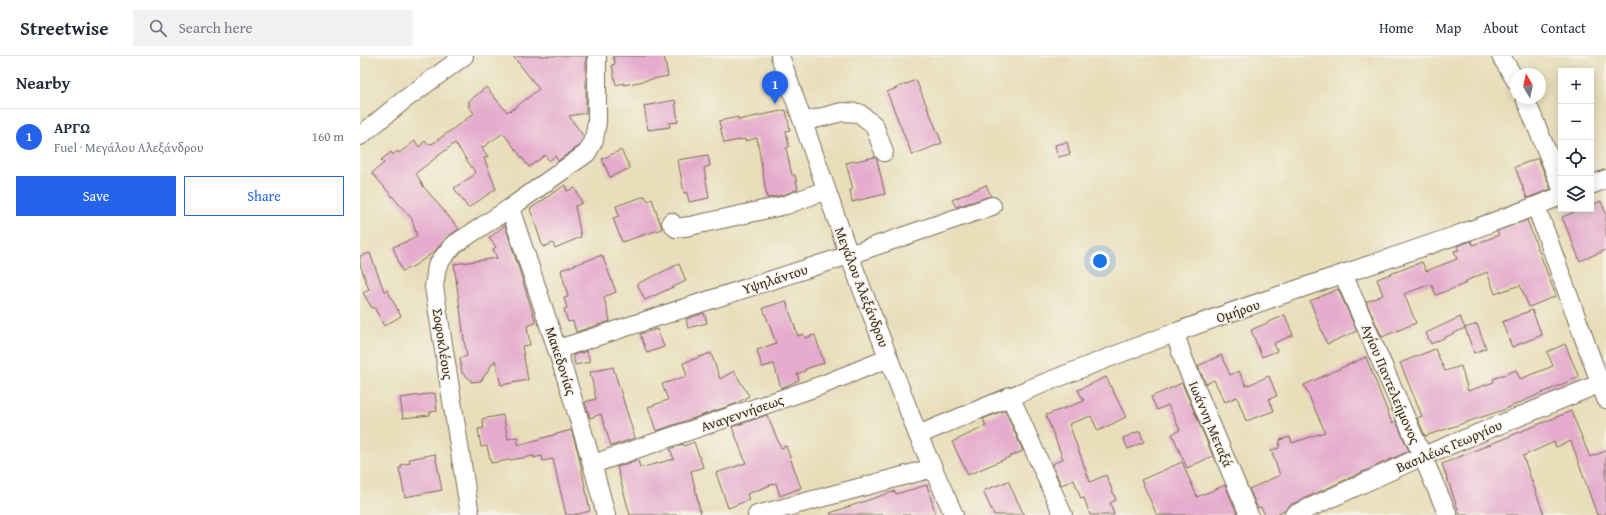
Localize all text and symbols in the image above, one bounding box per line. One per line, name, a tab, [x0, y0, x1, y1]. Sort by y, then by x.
search box	[133, 10, 413, 46]
text: Streetwise	[20, 14, 109, 42]
icon: search	[147, 17, 169, 39]
text: Search here	[179, 17, 253, 38]
text: Home	[1379, 18, 1414, 38]
text: Map	[1436, 18, 1461, 38]
text: About	[1483, 18, 1519, 38]
text: Contact	[1541, 18, 1586, 38]
north arrow	[1510, 68, 1546, 104]
map controls	[1558, 68, 1594, 212]
button: +	[1558, 68, 1594, 104]
text: Nearby	[16, 70, 70, 95]
pin: 1	[762, 71, 788, 104]
button: −	[1558, 104, 1594, 140]
text: ΑΡΓΩ	[54, 117, 90, 138]
text: 1	[26, 127, 32, 146]
text: 160 m	[312, 127, 344, 146]
text: Fuel · Μεγάλου Αλεξάνδρου	[54, 138, 204, 157]
button: locate	[1558, 140, 1594, 176]
button: Save	[16, 176, 176, 216]
button: Share	[184, 176, 344, 216]
button: layers	[1558, 176, 1594, 212]
street label: Μεγάλου Αλεξάνδρου	[830, 224, 894, 350]
your location	[1090, 251, 1110, 271]
street label: Υψηλάντου	[739, 259, 810, 299]
street label: Ομήρου	[1213, 294, 1263, 328]
street label: Σοφοκλέους	[427, 307, 459, 381]
street label: Αγίου Παντελεήμονος	[1357, 321, 1425, 447]
street label: Μακεδονίας	[540, 324, 582, 398]
street label: Ιωάννη Μεταξά	[1184, 378, 1238, 471]
street label: Αναγεννήσεως	[698, 389, 786, 437]
street label: Βασιλέως Γεωργίου	[1393, 415, 1505, 477]

